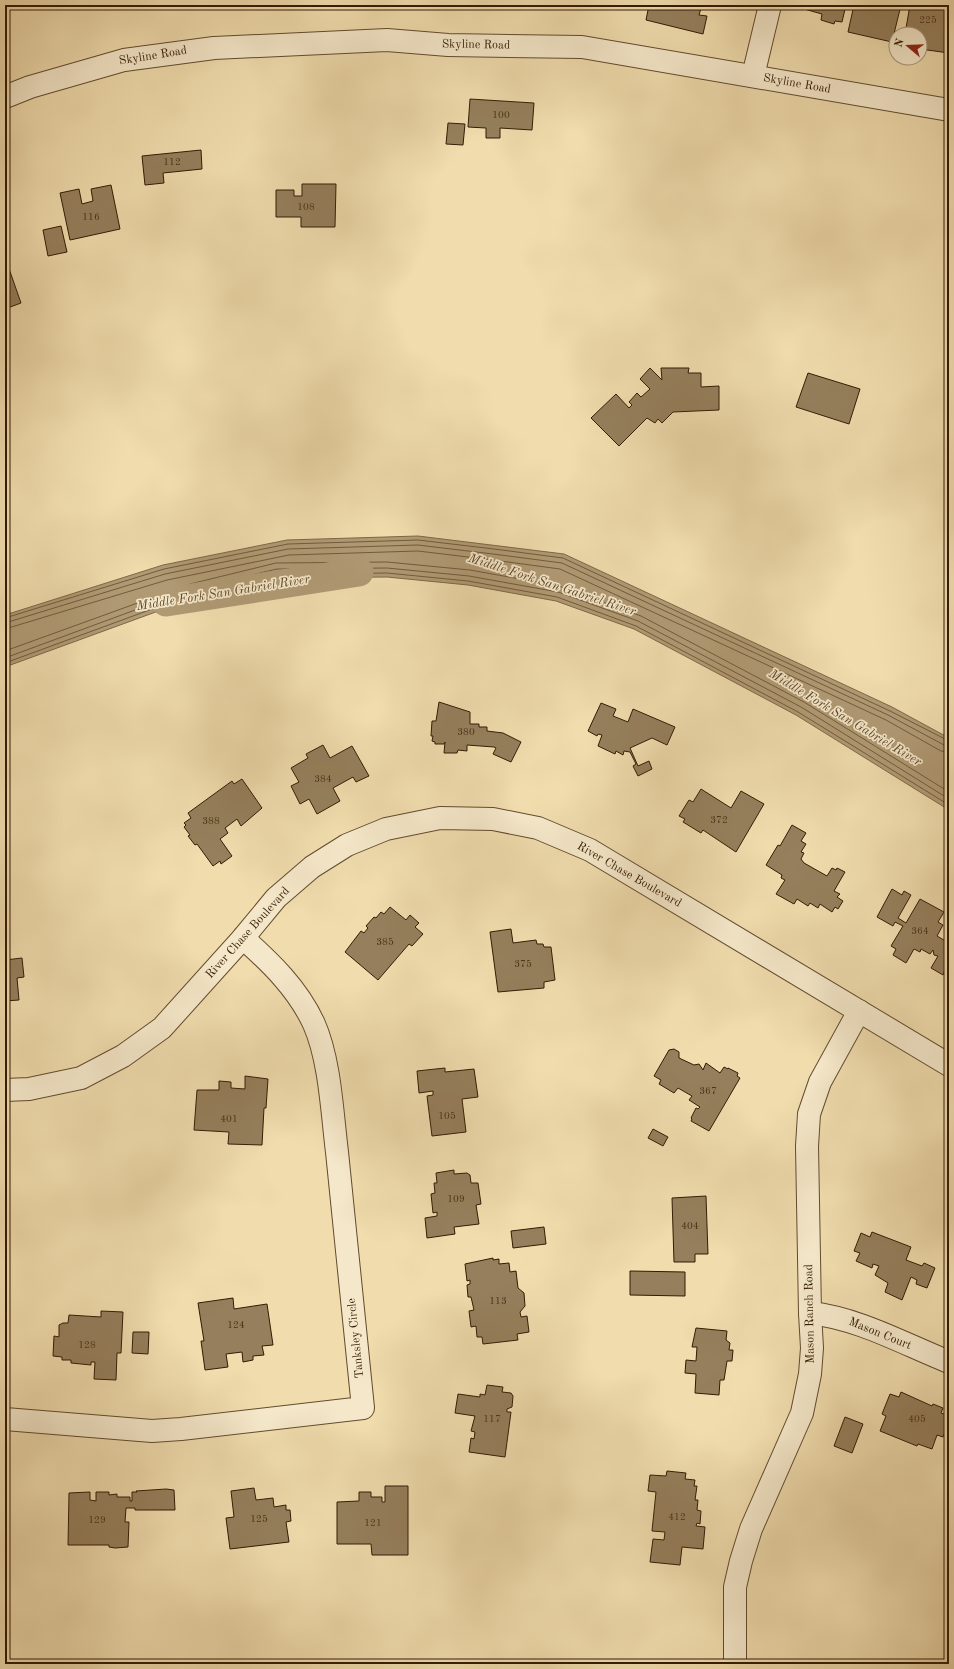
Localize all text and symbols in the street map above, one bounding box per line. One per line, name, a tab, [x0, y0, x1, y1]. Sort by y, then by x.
house number: 225	[919, 15, 937, 25]
north arrow	[888, 26, 928, 66]
text: N	[893, 37, 907, 49]
street label: Skyline Road	[442, 38, 510, 52]
street label: Skyline Road	[118, 45, 188, 67]
street label: Skyline Road	[762, 72, 832, 96]
house number: 100	[492, 110, 510, 120]
house number: 112	[163, 157, 181, 167]
house number: 108	[297, 202, 315, 212]
house number: 116	[82, 212, 100, 222]
water label: Middle Fork San Gabriel River	[466, 551, 638, 618]
water label: Middle Fork San Gabriel River	[134, 573, 311, 613]
water label: Middle Fork San Gabriel River	[766, 667, 924, 769]
house number: 380	[457, 727, 475, 737]
house number: 384	[314, 774, 332, 784]
house number: 372	[710, 815, 728, 825]
house number: 388	[202, 816, 220, 826]
street label: River Chase Boulevard	[575, 840, 683, 910]
street label: River Chase Boulevard	[204, 885, 292, 981]
house number: 364	[911, 926, 929, 936]
house number: 385	[376, 937, 394, 947]
house number: 375	[514, 959, 532, 969]
house number: 367	[699, 1086, 717, 1096]
house number: 105	[438, 1111, 456, 1121]
house number: 401	[220, 1114, 238, 1124]
house number: 109	[447, 1194, 465, 1204]
house number: 404	[681, 1221, 699, 1231]
street label: Mason Ranch Road	[803, 1264, 817, 1364]
house number: 113	[489, 1296, 507, 1306]
street label: Tanksley Circle	[346, 1297, 366, 1379]
street label: Mason Court	[847, 1316, 913, 1352]
house number: 124	[227, 1320, 245, 1330]
house number: 128	[78, 1340, 96, 1350]
house number: 117	[483, 1414, 501, 1424]
house number: 405	[908, 1414, 926, 1424]
house number: 412	[668, 1512, 686, 1522]
house number: 125	[250, 1514, 268, 1524]
house number: 129	[88, 1515, 106, 1525]
house number: 121	[364, 1518, 382, 1528]

